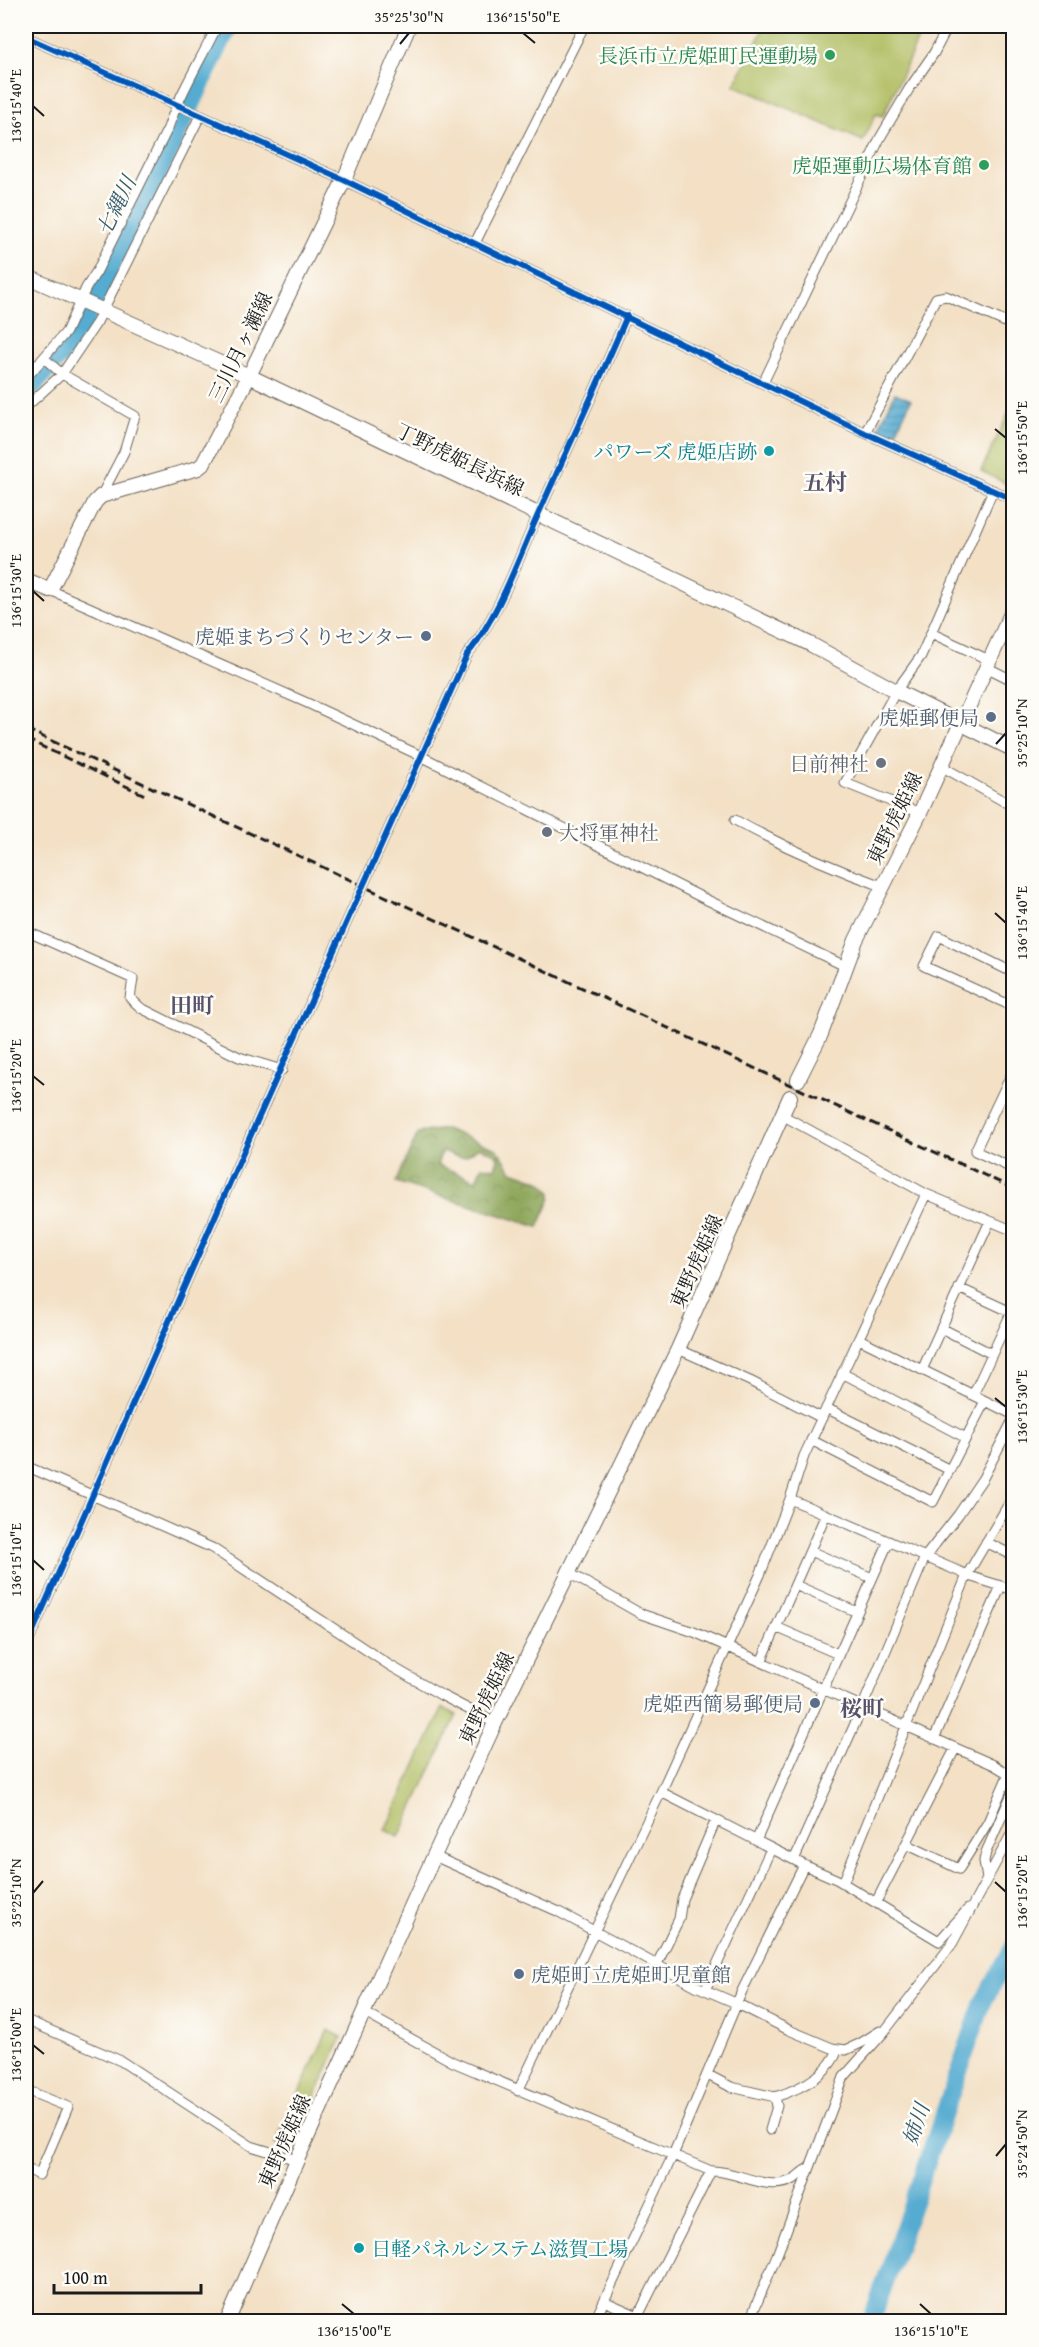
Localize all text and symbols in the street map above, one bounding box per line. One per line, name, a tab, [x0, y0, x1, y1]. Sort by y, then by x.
text: 35°25'30"N	[375, 6, 444, 27]
text: 136°15'50"E	[486, 6, 560, 27]
place label: 長浜市立虎姫町民運動場	[598, 41, 818, 70]
marker: 長浜市立虎姫町民運動場	[823, 48, 837, 62]
text: 136°15'40"E	[5, 69, 26, 143]
place label: 虎姫運動広場体育館	[792, 151, 972, 180]
marker: 虎姫運動広場体育館	[977, 158, 991, 172]
water label: 七縄川	[88, 169, 145, 241]
street label: 三川月ヶ瀬線	[201, 287, 279, 407]
text: 136°15'50"E	[1011, 401, 1032, 475]
street label: 丁野虎姫長浜線	[391, 415, 529, 503]
place label: パワーズ 虎姫店跡	[594, 437, 757, 466]
marker: パワーズ 虎姫店跡	[762, 444, 776, 458]
district label: 五村	[803, 466, 847, 498]
text: 136°15'30"E	[5, 554, 26, 628]
place label: 虎姫まちづくりセンター	[195, 622, 414, 651]
marker: 虎姫まちづくりセンター	[419, 629, 433, 643]
text: 35°25'10"N	[1011, 698, 1032, 767]
place label: 虎姫郵便局	[879, 703, 979, 732]
marker: 虎姫郵便局	[984, 710, 998, 724]
place label: 日前神社	[789, 749, 869, 778]
marker: 日前神社	[874, 756, 888, 770]
street label: 東野虎姫線	[859, 767, 929, 869]
place label: 大将軍神社	[559, 818, 659, 847]
marker: 大将軍神社	[540, 825, 554, 839]
text: 136°15'40"E	[1011, 886, 1032, 960]
district label: 田町	[170, 989, 214, 1021]
text: 136°15'20"E	[5, 1039, 26, 1113]
street label: 東野虎姫線	[662, 1209, 730, 1313]
text: 136°15'30"E	[1011, 1370, 1032, 1444]
text: 136°15'10"E	[5, 1523, 26, 1597]
street label: 東野虎姫線	[451, 1647, 521, 1749]
place label: 虎姫西簡易郵便局	[643, 1689, 803, 1718]
district label: 桜町	[840, 1692, 884, 1724]
marker: 虎姫西簡易郵便局	[808, 1696, 822, 1710]
text: 136°15'20"E	[1011, 1855, 1032, 1929]
text: 35°25'10"N	[5, 1858, 26, 1927]
place label: 虎姫町立虎姫町児童館	[531, 1960, 731, 1989]
marker: 虎姫町立虎姫町児童館	[512, 1967, 526, 1981]
text: 136°15'00"E	[5, 2008, 26, 2082]
street label: 東野虎姫線	[250, 2089, 318, 2193]
water label: 姉川	[895, 2097, 938, 2149]
text: 35°24'50"N	[1011, 2109, 1032, 2178]
place label: 日軽パネルシステム滋賀工場	[371, 2234, 629, 2263]
marker: 日軽パネルシステム滋賀工場	[352, 2241, 366, 2255]
scale bar	[54, 2257, 201, 2295]
text: 100 m	[63, 2264, 108, 2291]
text: 136°15'00"E	[317, 2320, 391, 2341]
text: 136°15'10"E	[894, 2320, 968, 2341]

